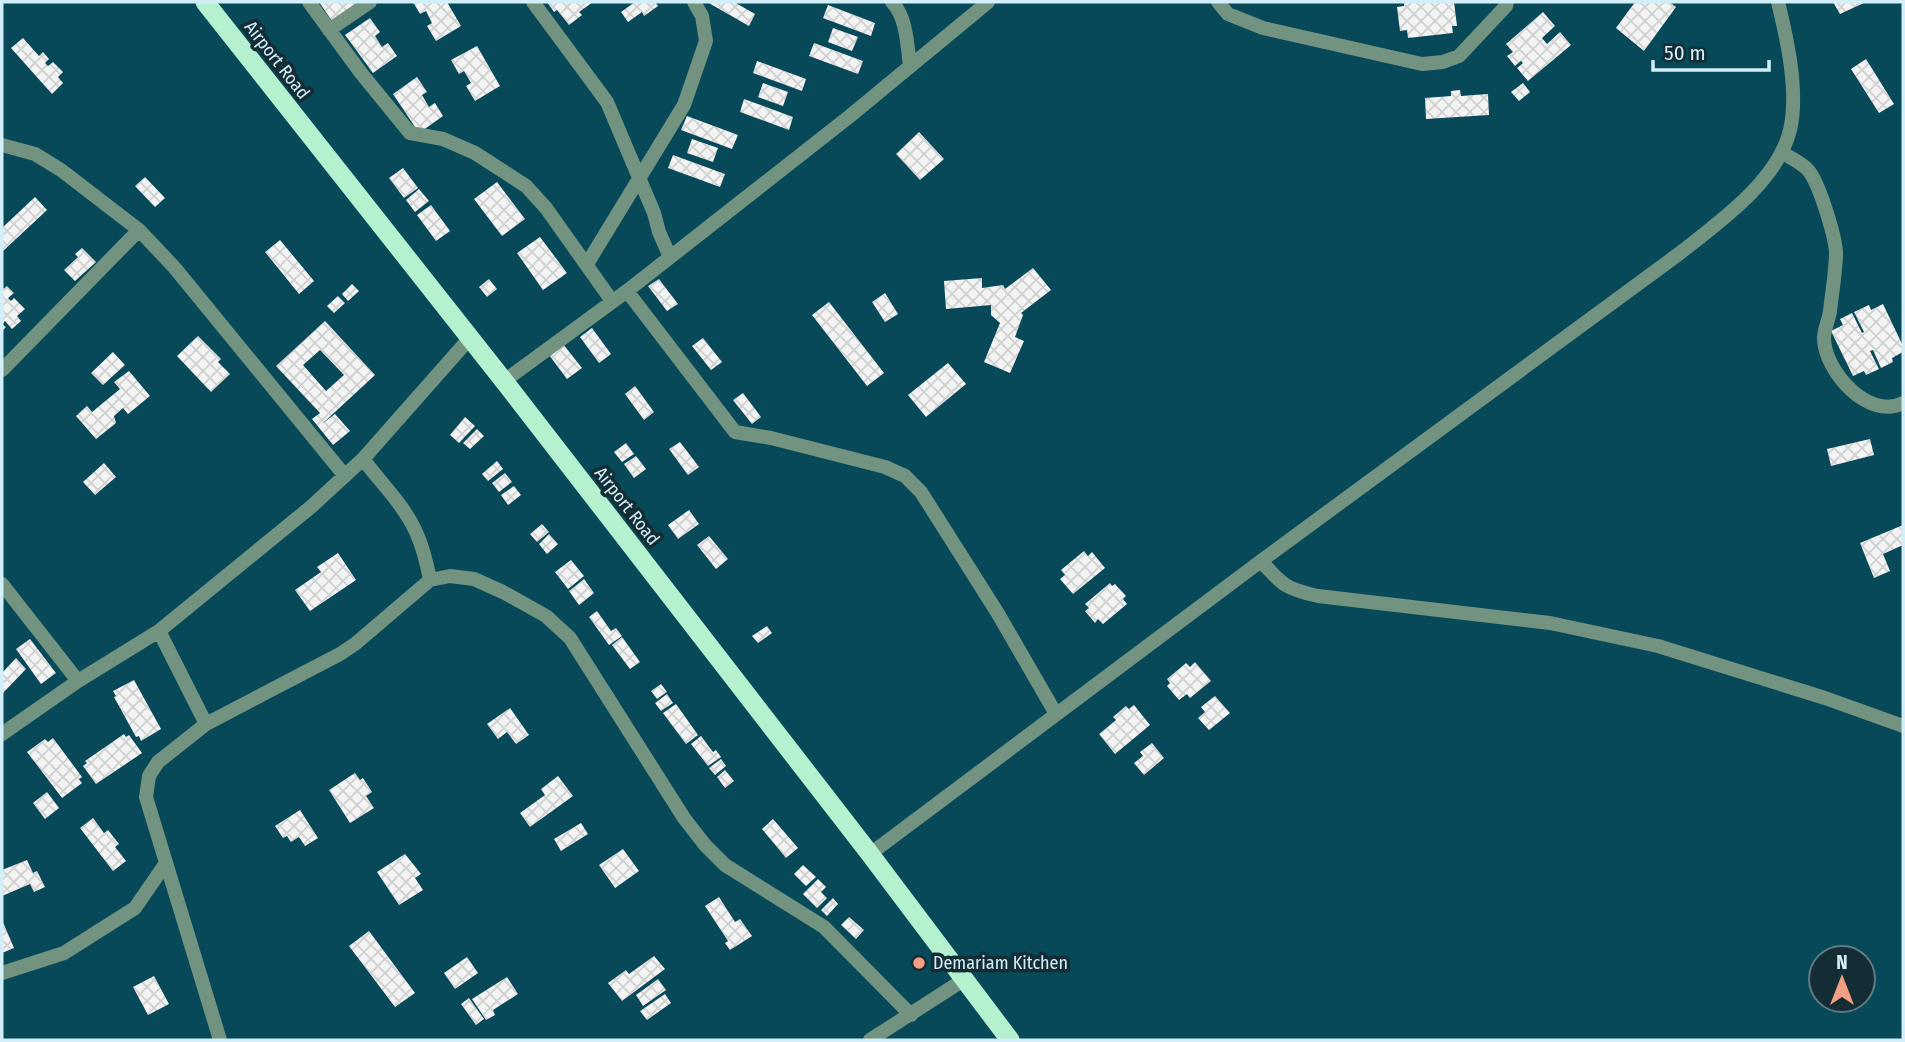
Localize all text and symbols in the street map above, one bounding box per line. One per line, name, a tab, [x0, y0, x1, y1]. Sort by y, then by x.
street label: Airport Road	[240, 17, 314, 103]
scale bar	[1653, 28, 1769, 72]
text: 50 m	[1664, 40, 1706, 66]
street label: Airport Road	[590, 463, 664, 549]
north arrow	[1807, 944, 1877, 1014]
text: N	[1836, 951, 1848, 974]
place label: Demariam Kitchen	[933, 952, 1068, 974]
marker: Demariam Kitchen	[911, 955, 927, 971]

